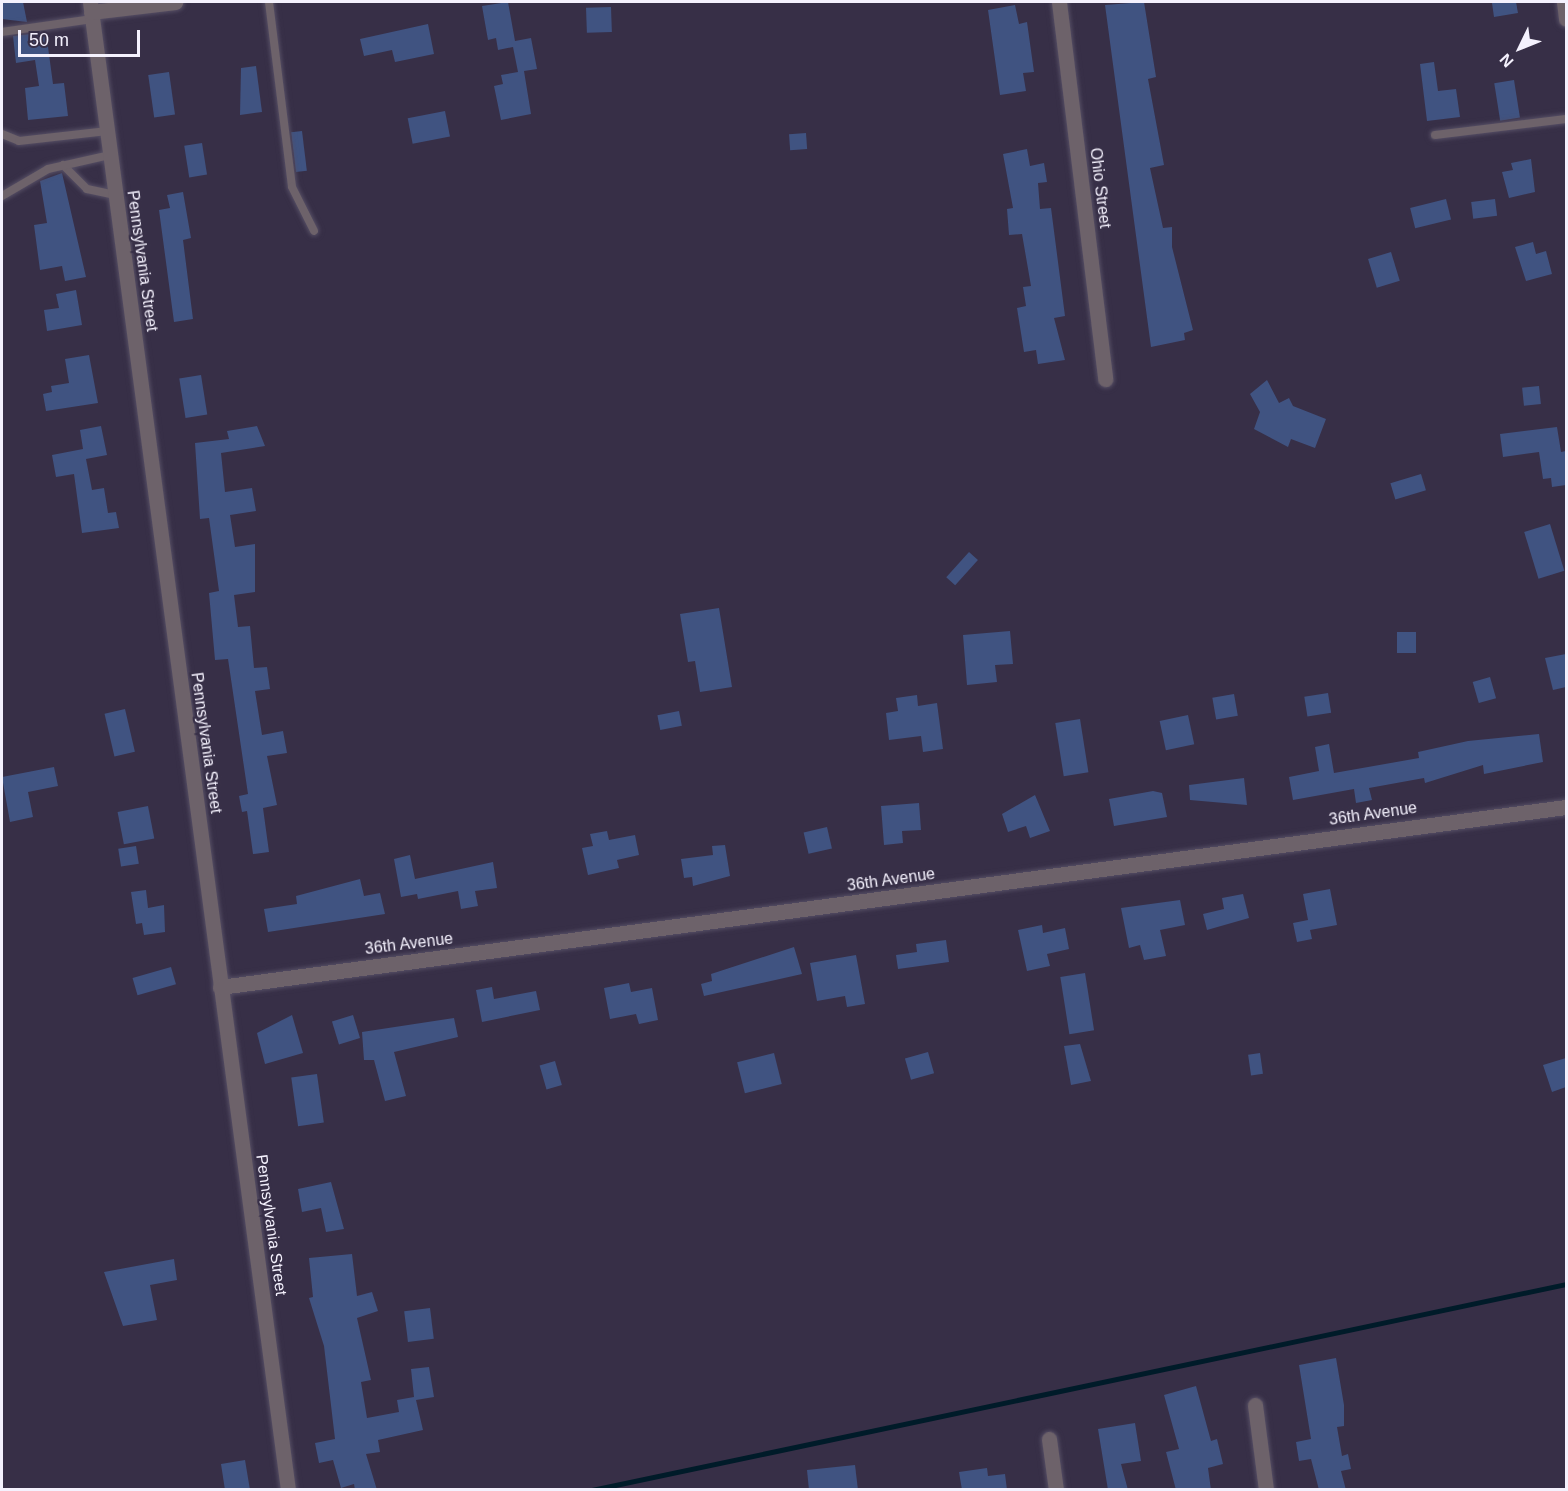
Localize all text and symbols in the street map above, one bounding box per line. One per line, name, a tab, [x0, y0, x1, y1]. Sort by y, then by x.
scale bar	[21, 18, 142, 56]
north arrow	[1490, 18, 1550, 78]
text: 50 m	[29, 30, 69, 50]
text: N	[1496, 51, 1517, 71]
street label: Ohio Street	[1086, 147, 1114, 229]
street label: Pennsylvania Street	[123, 189, 161, 333]
street label: Pennsylvania Street	[187, 671, 225, 815]
street label: 36th Avenue	[1327, 798, 1419, 830]
street label: 36th Avenue	[845, 864, 937, 896]
street label: 36th Avenue	[363, 929, 455, 959]
street label: Pennsylvania Street	[252, 1153, 290, 1297]

